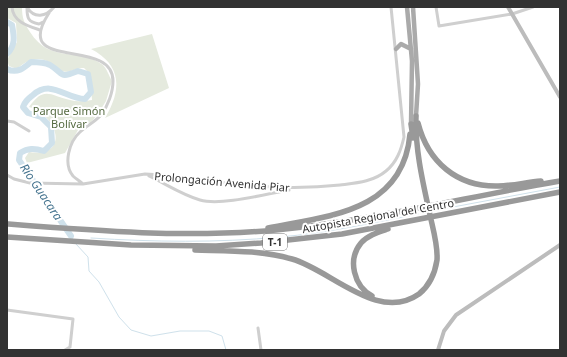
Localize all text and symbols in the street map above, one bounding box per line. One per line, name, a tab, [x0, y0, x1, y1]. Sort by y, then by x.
park label: Parque Simón Bolívar	[33, 103, 105, 131]
water label: Río Guacara	[16, 160, 67, 224]
street label: Prolongación Avenida Piar	[154, 168, 291, 195]
street label: Autopista Regional del Centro	[301, 195, 455, 236]
road number: T-1	[263, 234, 287, 250]

